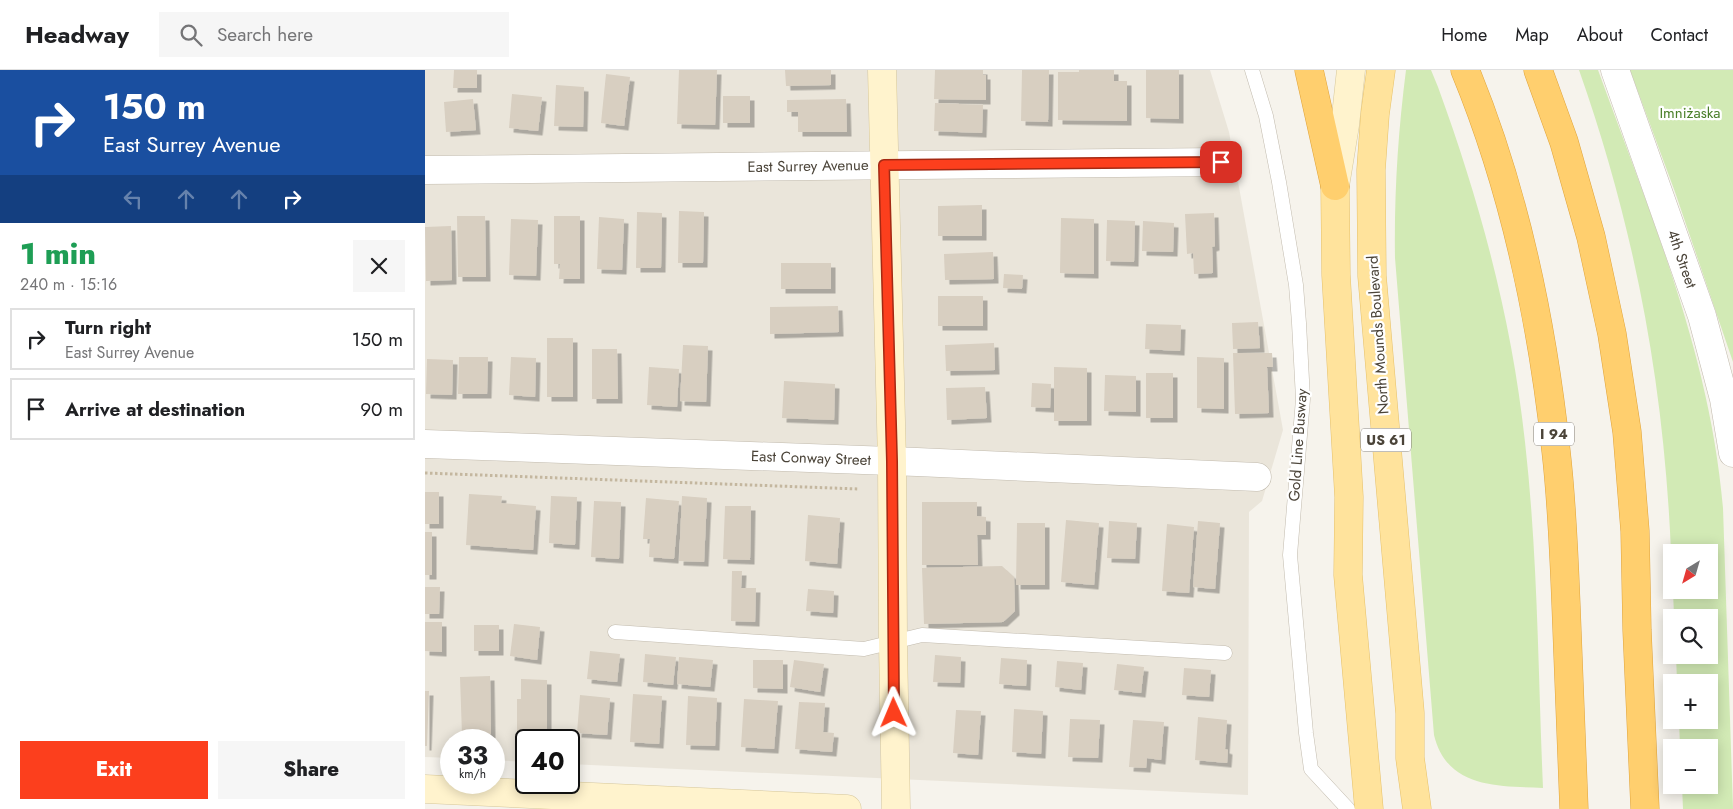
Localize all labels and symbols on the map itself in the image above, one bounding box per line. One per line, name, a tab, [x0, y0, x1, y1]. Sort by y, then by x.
park label: Imniżaska	[1659, 102, 1721, 124]
pin	[1200, 141, 1242, 183]
street label: East Surrey Avenue	[747, 154, 869, 178]
street label: 4th Street	[1662, 227, 1702, 292]
street label: North Mounds Boulevard	[1361, 255, 1395, 415]
street label: Gold Line Busway	[1283, 387, 1313, 502]
road number: I 94	[1534, 422, 1574, 446]
road number: US 61	[1361, 428, 1411, 452]
street label: East Conway Street	[751, 445, 872, 471]
north arrow	[1663, 544, 1717, 599]
position arrow	[867, 686, 919, 738]
speed limit sign: 40	[515, 729, 580, 794]

